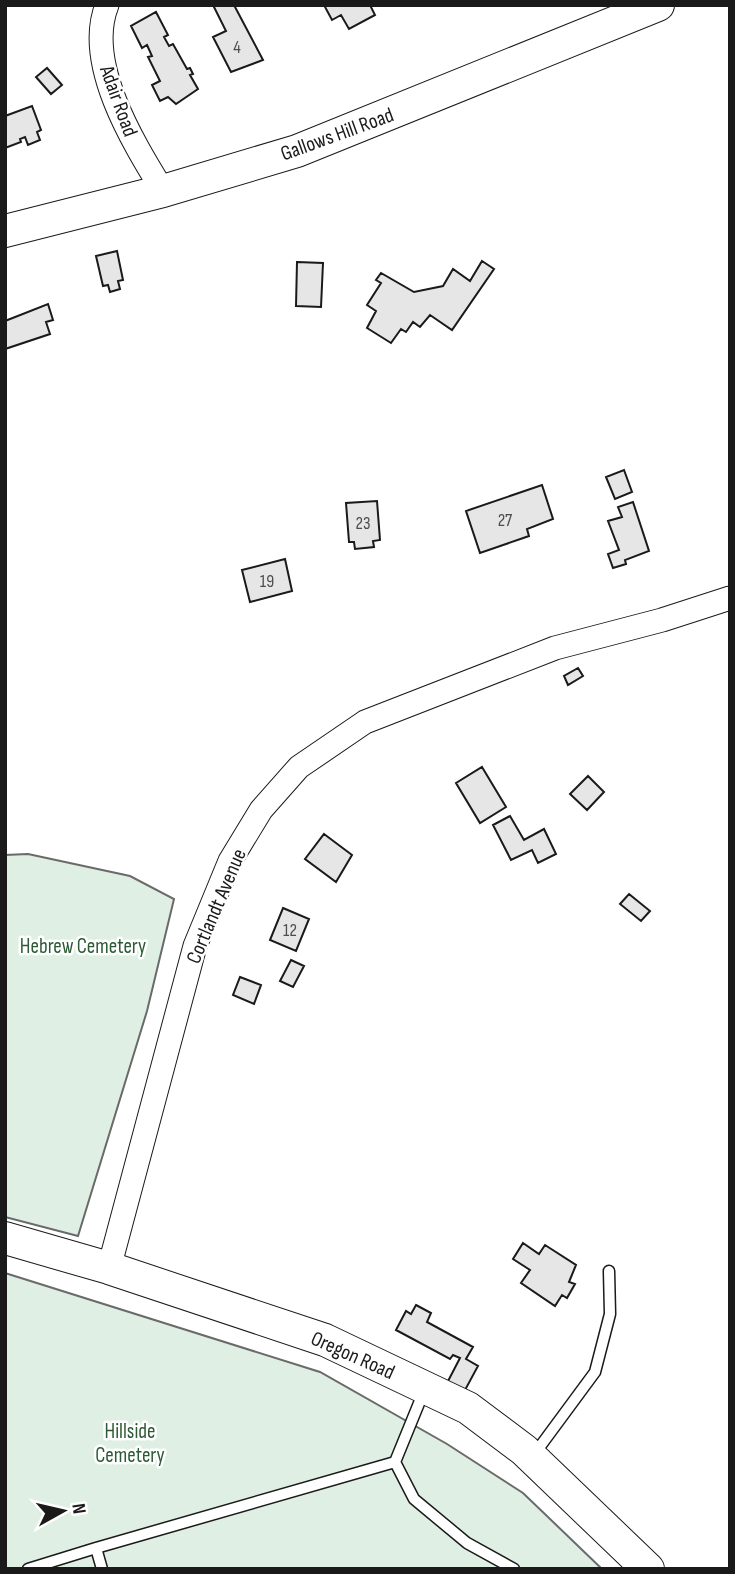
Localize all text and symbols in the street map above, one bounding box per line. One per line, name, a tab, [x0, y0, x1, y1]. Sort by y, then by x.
house number: 4	[233, 37, 241, 58]
street label: Adair Road	[94, 61, 143, 140]
street label: Gallows Hill Road	[277, 102, 397, 166]
house number: 27	[498, 510, 513, 531]
house number: 23	[356, 513, 371, 534]
house number: 19	[260, 571, 274, 592]
street label: Cortlandt Avenue	[181, 845, 252, 967]
house number: 12	[283, 920, 297, 941]
park label: Hebrew Cemetery	[20, 934, 146, 959]
street label: Oregon Road	[307, 1326, 398, 1385]
park label: Hillside Cemetery	[95, 1419, 165, 1468]
north arrow	[28, 1476, 98, 1546]
text: N	[66, 1502, 90, 1515]

